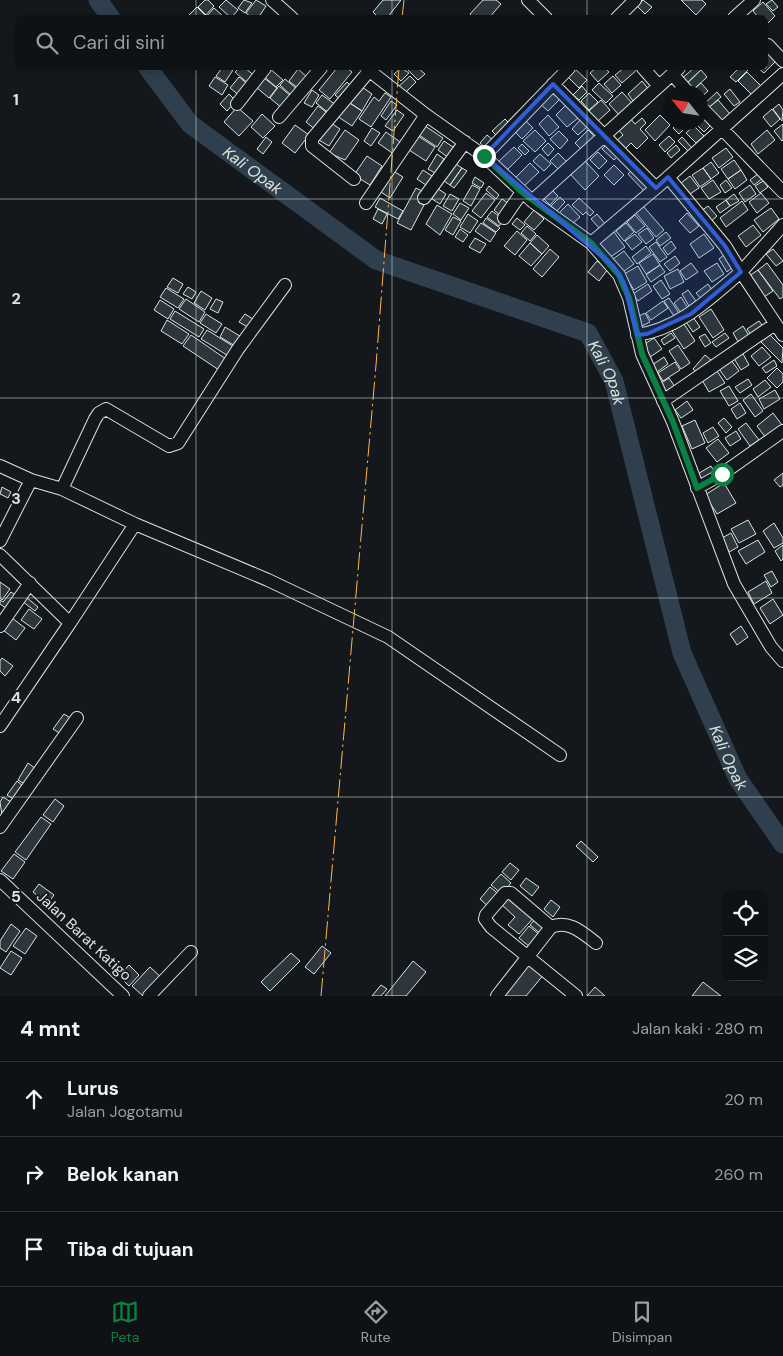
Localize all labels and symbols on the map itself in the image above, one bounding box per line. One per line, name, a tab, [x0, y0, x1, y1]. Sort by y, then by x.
north arrow	[663, 85, 708, 130]
text: 1	[13, 89, 19, 110]
water label: Kali Opak	[219, 141, 288, 199]
route end	[473, 145, 496, 168]
text: 2	[11, 288, 21, 309]
water label: Kali Opak	[583, 337, 630, 408]
route start	[711, 463, 734, 486]
text: 3	[11, 488, 21, 509]
text: 4	[11, 687, 21, 708]
water label: Kali Opak	[705, 722, 753, 795]
text: 5	[11, 886, 21, 907]
street label: Jalan Barat Katigo	[32, 887, 136, 985]

